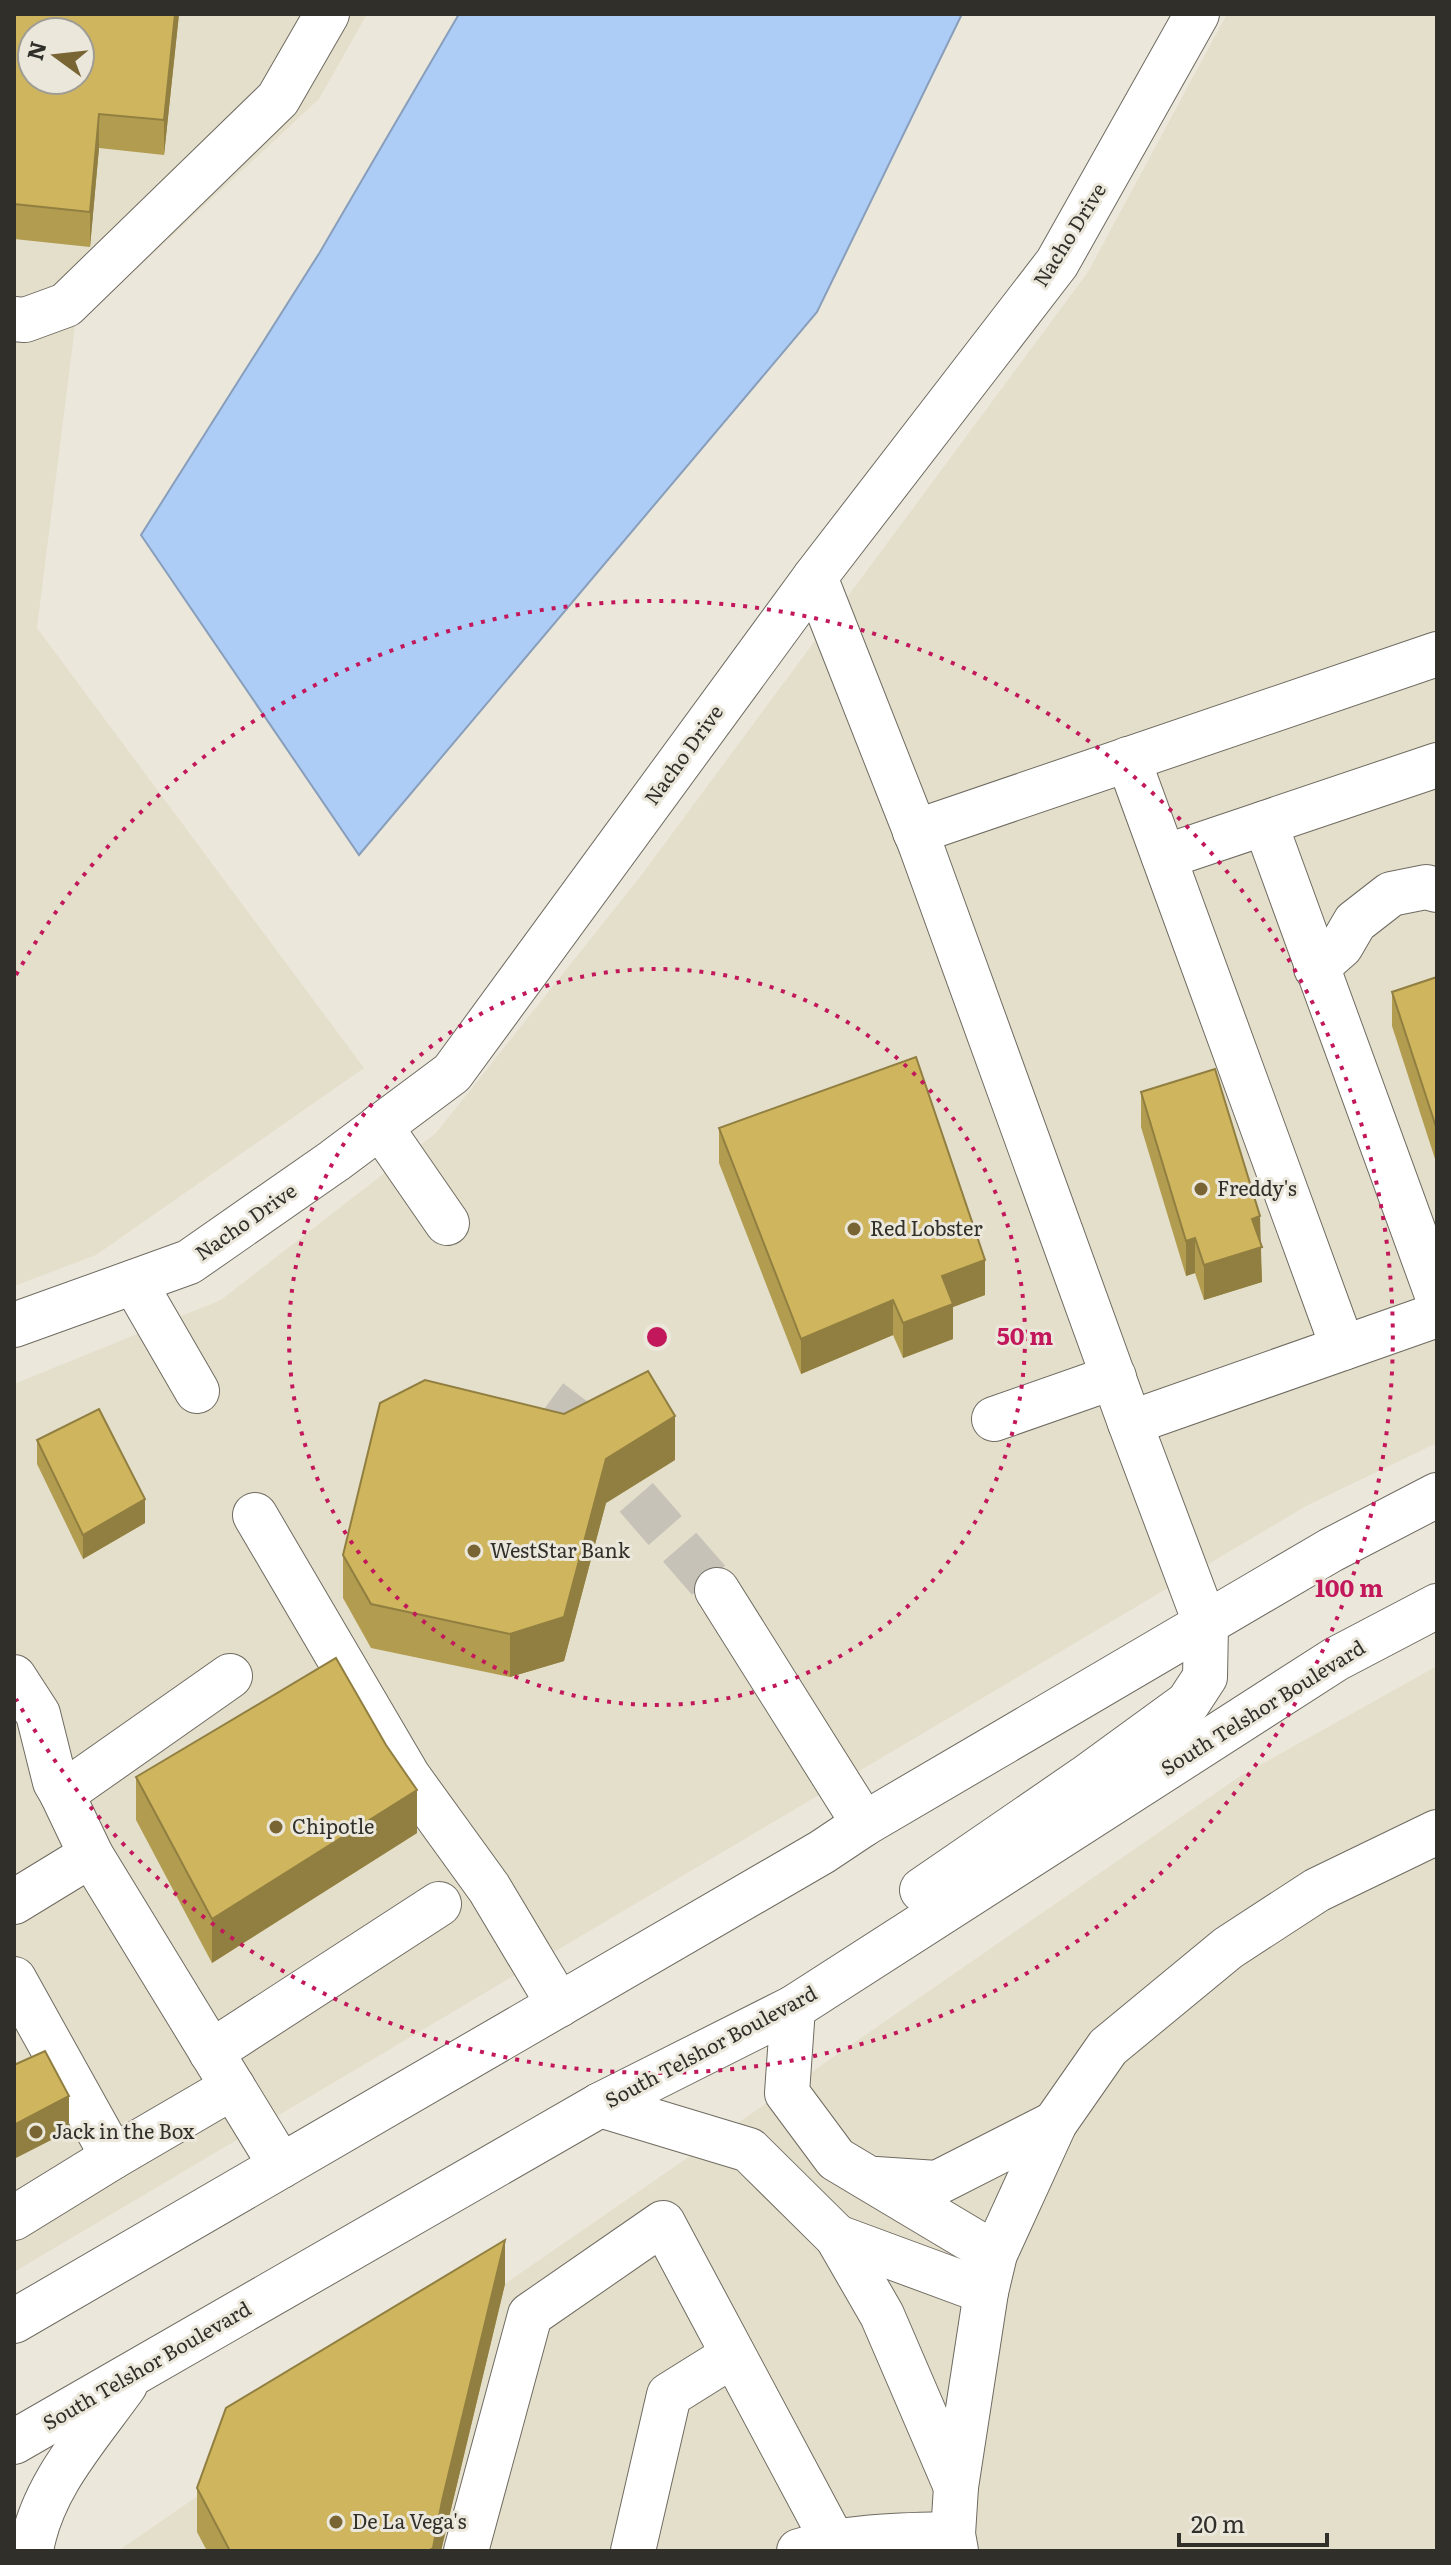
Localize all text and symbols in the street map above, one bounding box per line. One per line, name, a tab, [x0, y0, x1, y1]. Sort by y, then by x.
north arrow	[16, 16, 96, 96]
text: N	[17, 37, 54, 64]
street label: Nacho Drive	[1024, 176, 1112, 292]
street label: Nacho Drive	[636, 697, 729, 810]
place label: Freddy's	[1217, 1172, 1297, 1202]
street label: Nacho Drive	[188, 1174, 302, 1266]
marker: Freddy's	[1192, 1180, 1210, 1198]
place label: Red Lobster	[870, 1212, 983, 1242]
marker: Red Lobster	[845, 1220, 863, 1238]
text: 50 m	[997, 1317, 1053, 1352]
centre of rings	[643, 1323, 671, 1351]
place label: WestStar Bank	[490, 1534, 631, 1564]
marker: WestStar Bank	[465, 1542, 483, 1560]
text: 100 m	[1315, 1569, 1383, 1604]
street label: South Telshor Boulevard	[1154, 1631, 1370, 1782]
place label: Chipotle	[292, 1810, 374, 1840]
marker: Chipotle	[267, 1818, 285, 1836]
street label: South Telshor Boulevard	[599, 1977, 821, 2114]
place label: Jack in the Box	[52, 2115, 195, 2145]
marker: Jack in the Box	[27, 2123, 45, 2141]
street label: South Telshor Boulevard	[36, 2292, 256, 2436]
scale bar	[1179, 2497, 1327, 2547]
place label: De La Vega's	[352, 2505, 466, 2535]
text: 20 m	[1191, 2505, 1245, 2540]
marker: De La Vega's	[327, 2513, 345, 2531]

